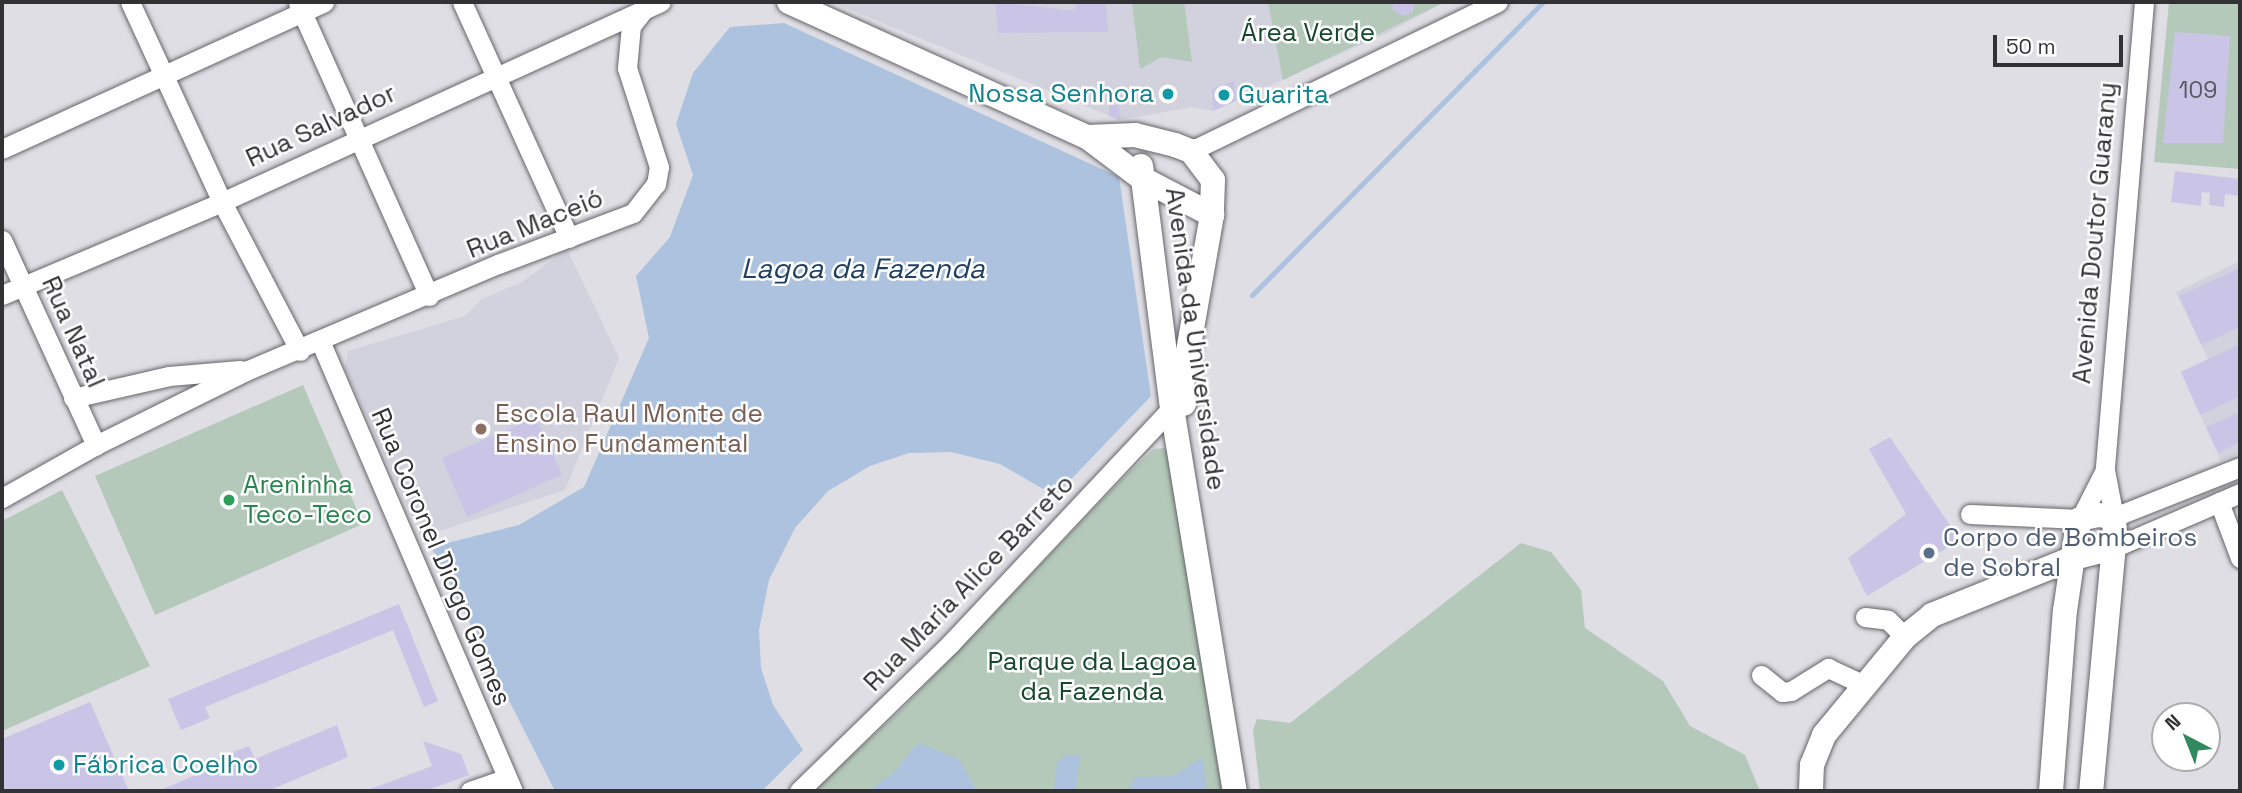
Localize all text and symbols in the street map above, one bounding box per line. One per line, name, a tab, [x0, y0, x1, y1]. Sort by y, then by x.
park label: Área Verde	[1241, 17, 1375, 49]
scale bar	[1997, 21, 2126, 65]
text: 50 m	[2006, 33, 2056, 60]
house number: 109	[2179, 76, 2217, 104]
street label: Rua Salvador	[241, 78, 401, 174]
place label: Nossa Senhora	[968, 78, 1154, 110]
place label: Guarita	[1238, 79, 1329, 111]
street label: Avenida Doutor Guarany	[2066, 81, 2124, 385]
marker: Nossa Senhora	[1160, 86, 1176, 102]
marker: Guarita	[1216, 87, 1232, 103]
street label: Rua Maceió	[462, 182, 608, 266]
street label: Avenida da Universidade	[1158, 186, 1232, 492]
water label: Lagoa da Fazenda	[741, 251, 985, 285]
street label: Rua Natal	[35, 272, 111, 392]
place label: Escola Raul Monte de Ensino Fundamental	[495, 398, 763, 460]
street label: Rua Coronel Diogo Gomes	[364, 403, 518, 711]
marker: Escola Raul Monte de Ensino Fundamental	[473, 421, 489, 437]
street label: Rua Maria Alice Barreto	[857, 468, 1081, 698]
place label: Areninha Teco-Teco	[243, 469, 372, 530]
marker: Areninha Teco-Teco	[221, 492, 237, 508]
place label: Corpo de Bombeiros de Sobral	[1943, 522, 2197, 584]
marker: Corpo de Bombeiros de Sobral	[1921, 545, 1937, 561]
park label: Parque da Lagoa da Fazenda	[987, 646, 1197, 708]
north arrow	[2151, 702, 2221, 772]
text: N	[2160, 709, 2186, 736]
place label: Fábrica Coelho	[73, 749, 258, 781]
marker: Fábrica Coelho	[51, 757, 67, 773]

